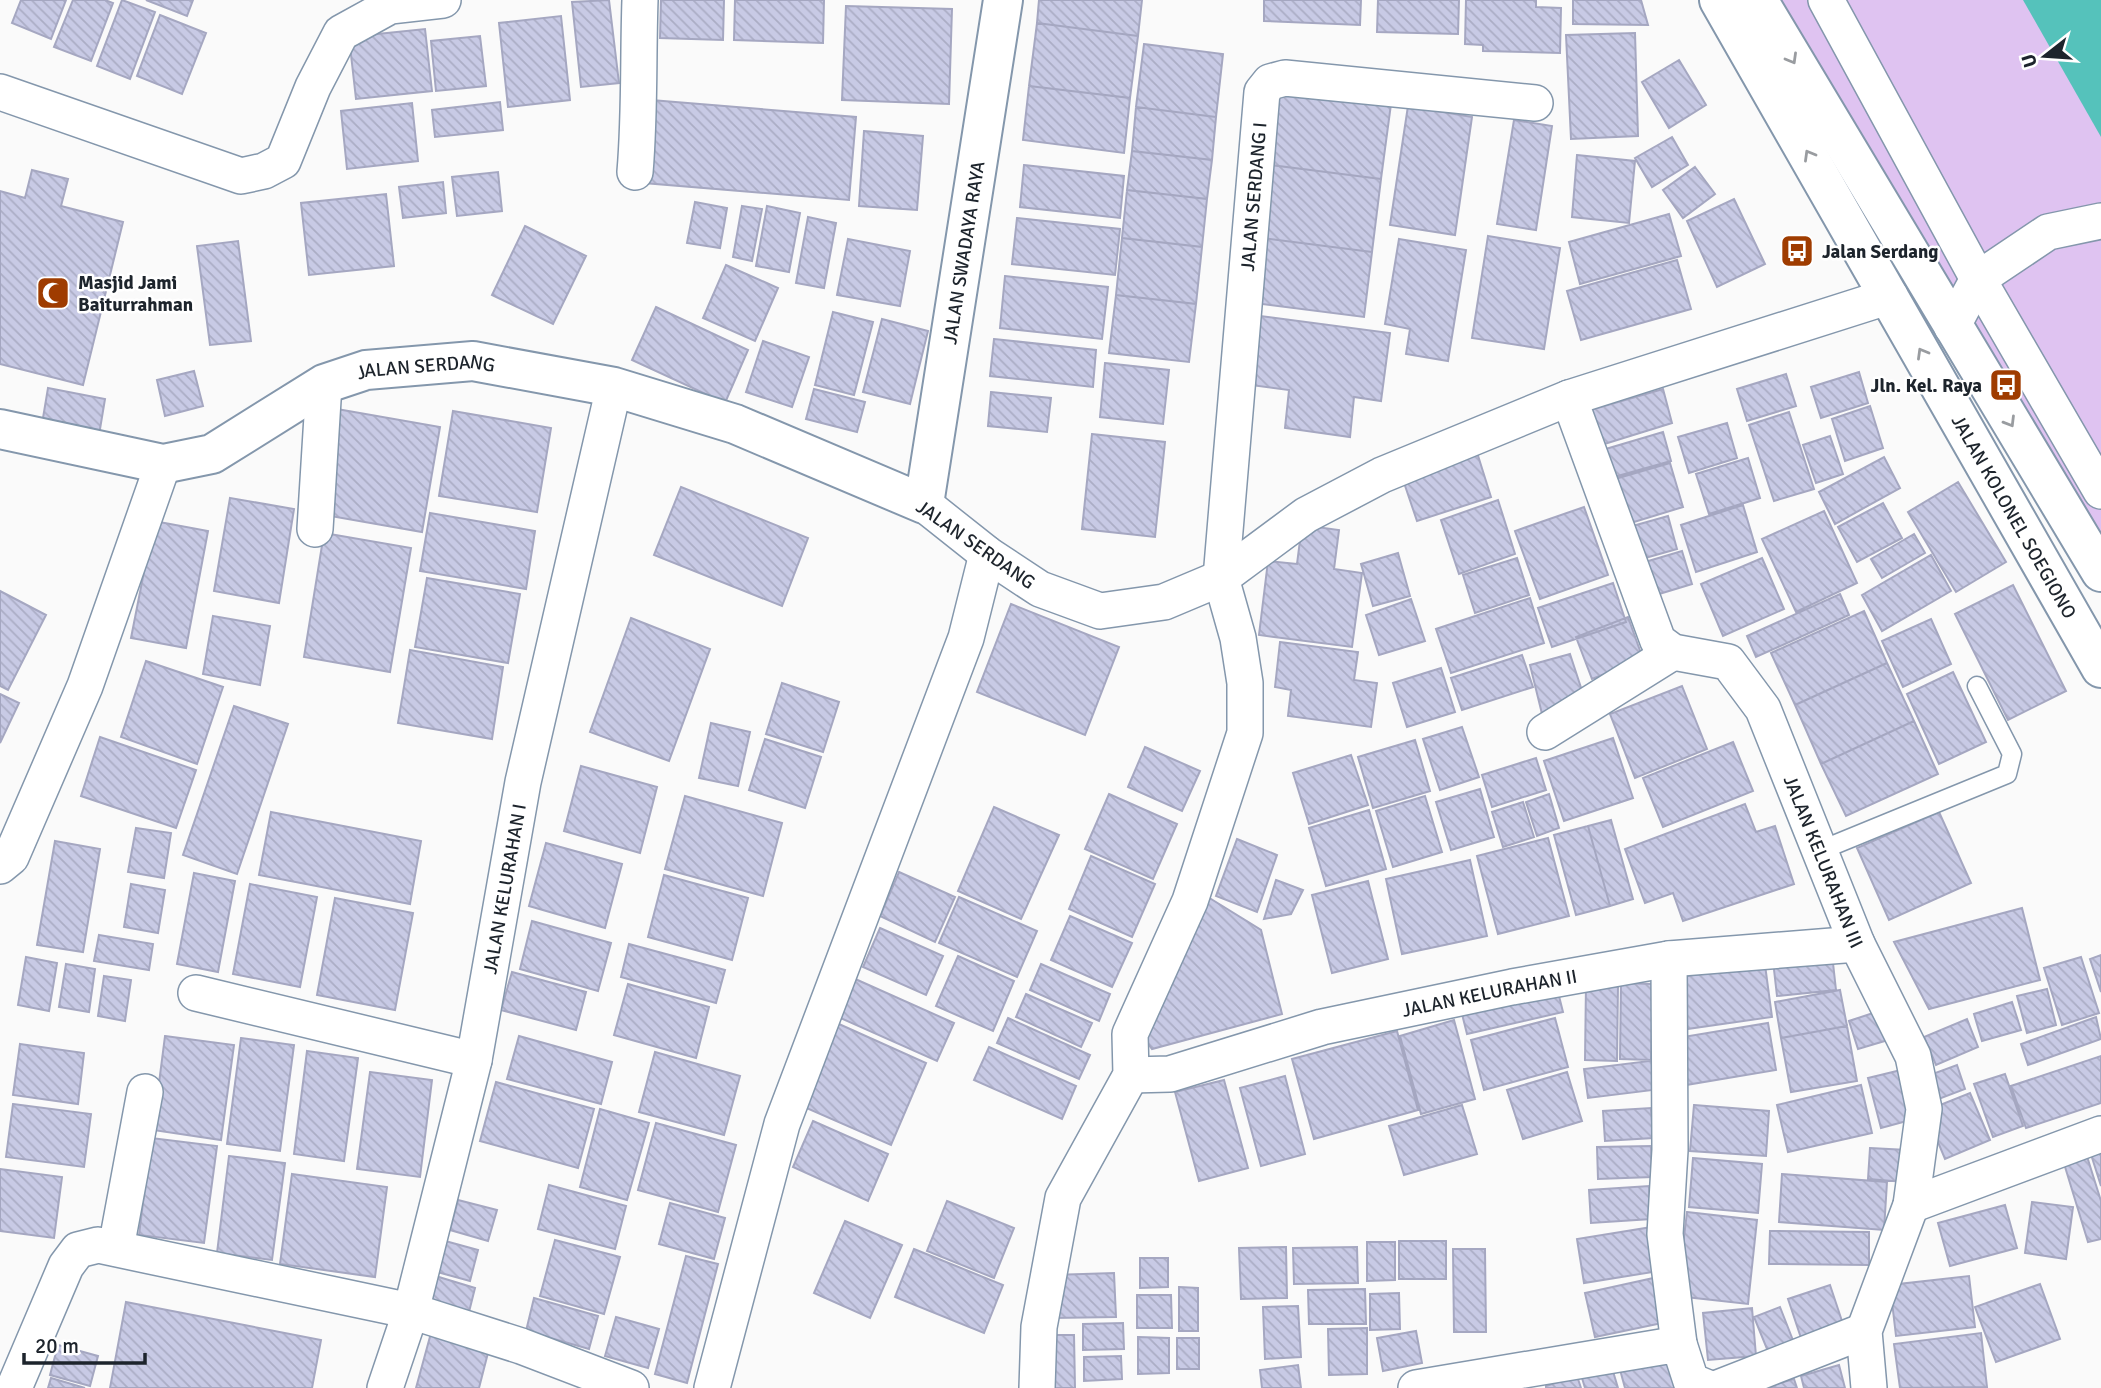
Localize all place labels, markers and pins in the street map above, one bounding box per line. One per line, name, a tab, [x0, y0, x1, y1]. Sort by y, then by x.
bus stop icon: Jalan Serdang	[1778, 232, 1816, 270]
place label: Jalan Serdang	[1822, 240, 1939, 264]
place label: Masjid Jami Baiturrahman	[78, 271, 193, 317]
mosque icon: Masjid Jami Baiturrahman	[34, 274, 72, 312]
bus stop icon: Jln. Kel. Raya	[1987, 366, 2025, 404]
place label: Jln. Kel. Raya	[1870, 374, 1982, 398]

